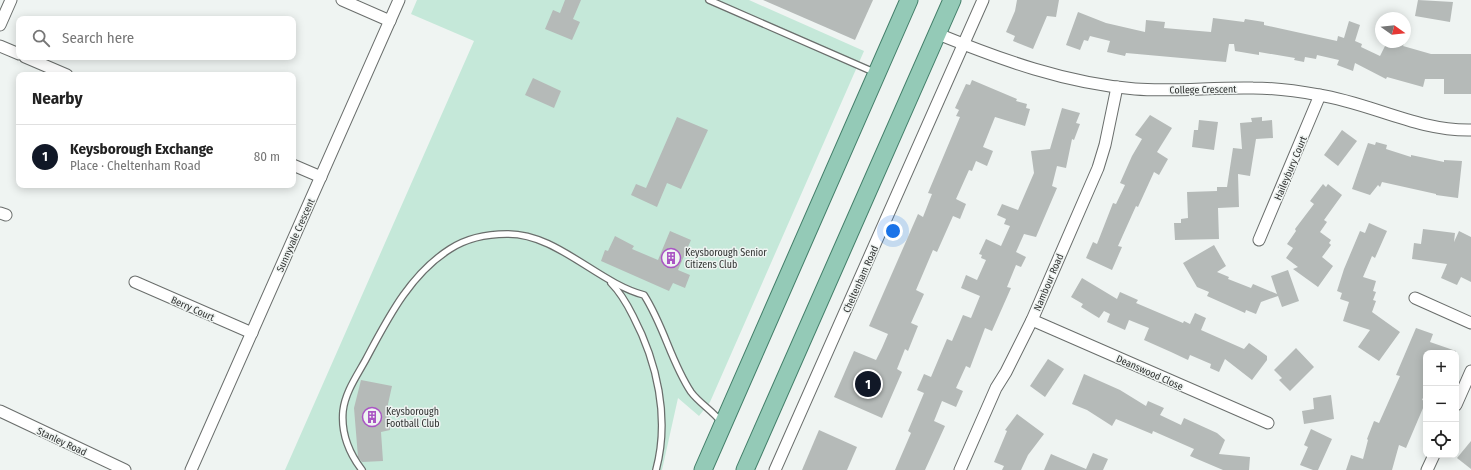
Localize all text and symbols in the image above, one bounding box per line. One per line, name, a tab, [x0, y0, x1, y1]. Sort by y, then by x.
north arrow	[1375, 12, 1411, 48]
search box	[16, 16, 296, 60]
icon: search	[30, 27, 52, 49]
text: Search here	[62, 29, 134, 47]
street label: College Crescent	[1169, 83, 1237, 97]
text: Nearby	[32, 88, 83, 109]
street label: Haileybury Court	[1272, 134, 1310, 202]
text: Keysborough Exchange	[70, 140, 213, 158]
text: 1	[42, 149, 48, 164]
text: 80 m	[254, 149, 280, 164]
text: Place · Cheltenham Road	[70, 158, 201, 173]
street label: Sunnyvale Crescent	[274, 196, 318, 274]
your location	[883, 221, 903, 241]
street label: Cheltenham Road	[841, 244, 881, 315]
building icon: Keysborough Senior Citizens Club	[660, 247, 682, 269]
place label: Keysborough Senior Citizens Club	[685, 247, 767, 271]
street label: Nambour Road	[1031, 252, 1066, 313]
street label: Berry Court	[169, 294, 217, 324]
map controls	[1423, 350, 1459, 458]
button: +	[1423, 350, 1459, 386]
street label: Deanswood Close	[1114, 353, 1185, 393]
pin: 1	[855, 369, 881, 399]
button: −	[1423, 386, 1459, 422]
building icon: Keysborough Football Club	[361, 406, 383, 428]
place label: Keysborough Football Club	[386, 406, 440, 430]
button: locate	[1423, 422, 1459, 458]
street label: Stanley Road	[35, 425, 88, 459]

